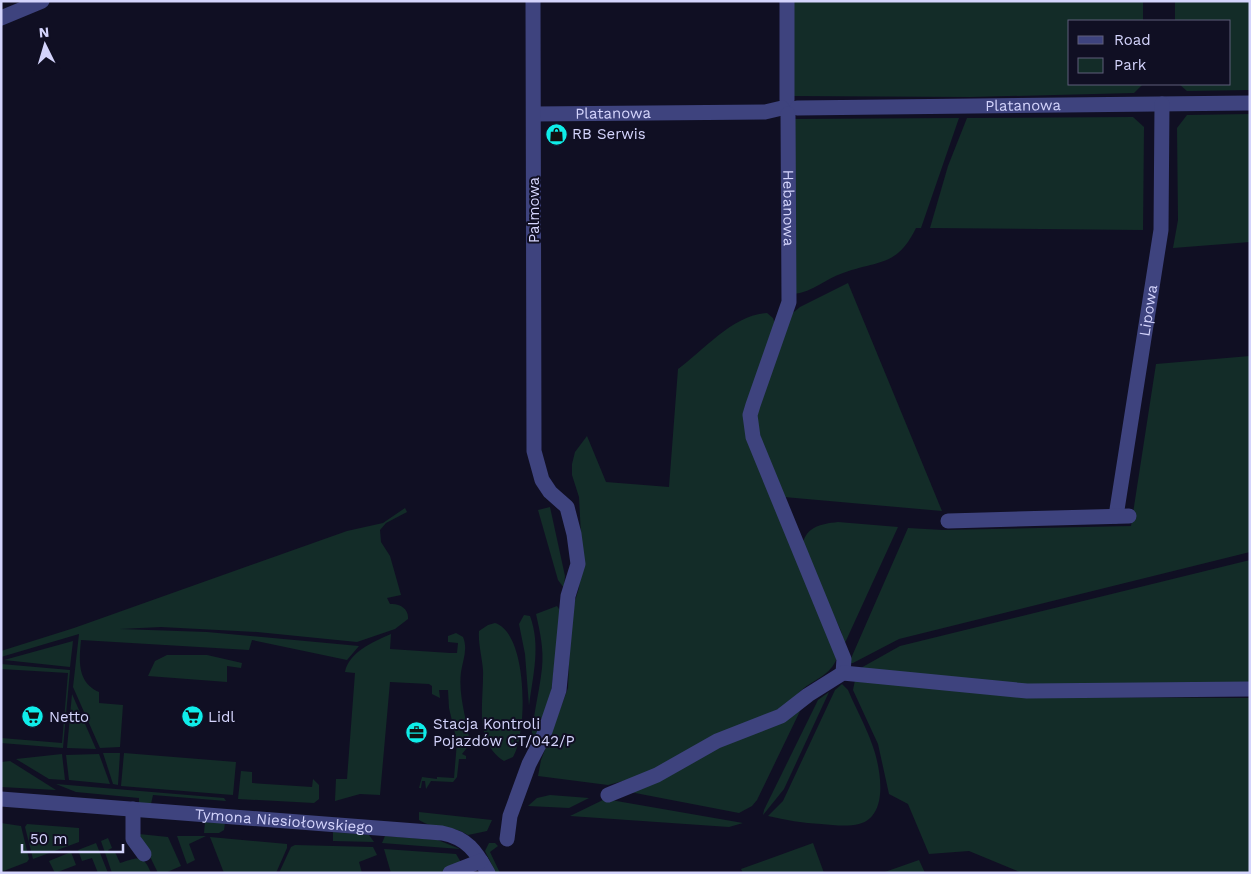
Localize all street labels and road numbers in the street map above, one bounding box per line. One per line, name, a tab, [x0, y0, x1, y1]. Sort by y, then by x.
street label: Platanowa	[985, 96, 1061, 115]
street label: Platanowa	[575, 104, 651, 123]
street label: Hebanowa	[779, 170, 798, 247]
street label: Palmowa	[525, 176, 543, 243]
street label: Lipowa	[1135, 283, 1161, 338]
street label: Tymona Niesiołowskiego	[194, 805, 374, 837]

